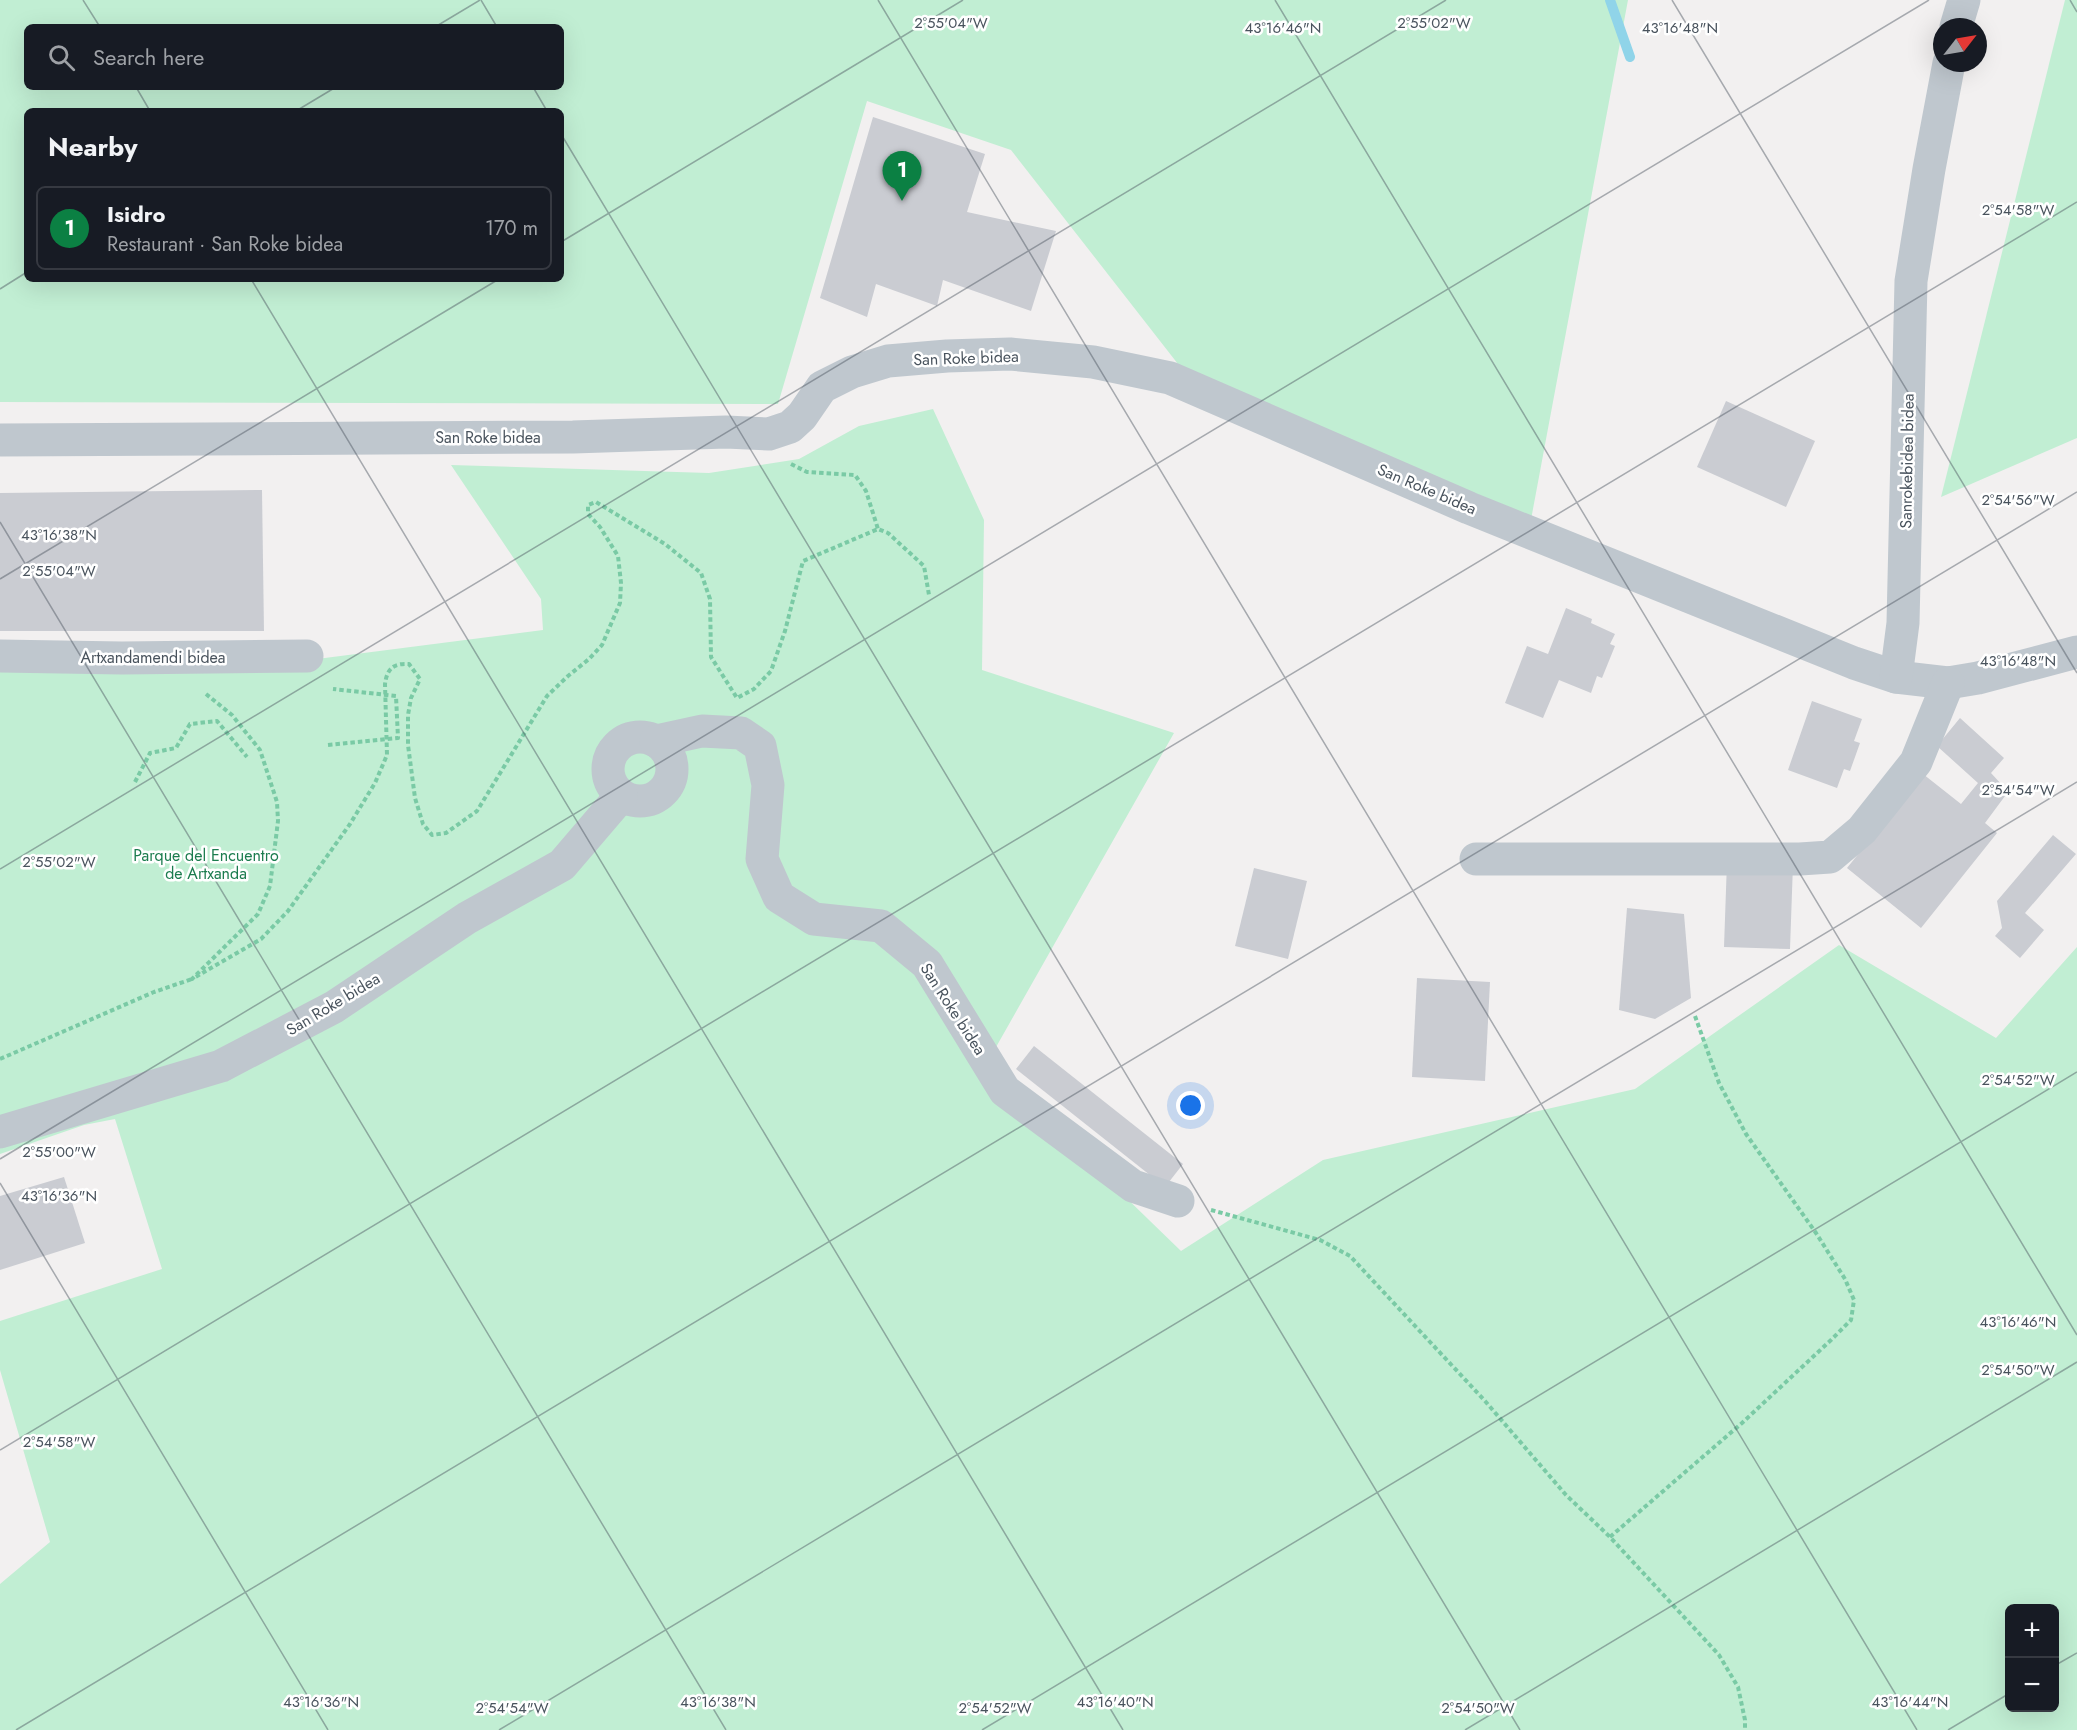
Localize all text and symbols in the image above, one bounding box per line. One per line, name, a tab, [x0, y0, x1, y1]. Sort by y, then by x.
text: 2°55'04"W	[914, 12, 988, 34]
text: 2°55'02"W	[1397, 12, 1471, 34]
text: 43°16'46"N	[1245, 17, 1321, 39]
text: 43°16'48"N	[1642, 17, 1718, 39]
north arrow	[1933, 18, 1987, 72]
search box	[24, 24, 564, 90]
icon: search	[45, 41, 78, 74]
text: Search here	[93, 41, 204, 73]
text: Nearby	[48, 128, 137, 166]
pin: 1	[882, 152, 922, 201]
text: Isidro	[107, 198, 165, 230]
text: 2°54'58"W	[1982, 199, 2054, 221]
text: 1	[64, 214, 75, 243]
text: 170 m	[485, 214, 538, 243]
text: Restaurant · San Roke bidea	[107, 230, 343, 259]
street label: San Roke bidea	[913, 345, 1019, 371]
street label: Sanrokebidea bidea	[1894, 393, 1920, 529]
street label: San Roke bidea	[435, 426, 541, 449]
street label: San Roke bidea	[1374, 458, 1480, 520]
text: 2°54'56"W	[1981, 489, 2055, 511]
text: 43°16'38"N	[21, 524, 97, 546]
text: 2°55'04"W	[22, 560, 96, 582]
street label: Artxandamendi bidea	[80, 646, 226, 669]
text: 43°16'48"N	[1980, 650, 2056, 672]
text: 2°54'54"W	[1981, 779, 2055, 801]
park label: Parque del Encuentro de Artxanda	[133, 844, 279, 885]
text: 2°55'02"W	[22, 851, 96, 873]
street label: San Roke bidea	[915, 958, 991, 1060]
street label: San Roke bidea	[282, 967, 384, 1041]
text: 2°54'52"W	[1981, 1069, 2055, 1091]
your location	[1176, 1091, 1205, 1120]
text: 2°55'00"W	[22, 1141, 96, 1163]
text: 43°16'36"N	[21, 1185, 97, 1207]
text: 43°16'46"N	[1980, 1311, 2056, 1333]
text: 2°54'50"W	[1981, 1359, 2055, 1381]
text: 2°54'58"W	[23, 1431, 95, 1453]
map controls	[2005, 1604, 2059, 1712]
button: +	[2005, 1604, 2059, 1658]
button: −	[2005, 1658, 2059, 1712]
text: 43°16'36"N	[283, 1691, 359, 1713]
text: 43°16'38"N	[680, 1691, 756, 1713]
text: 43°16'40"N	[1076, 1691, 1154, 1713]
text: 43°16'44"N	[1872, 1691, 1948, 1713]
text: 2°54'54"W	[475, 1697, 549, 1719]
text: 2°54'52"W	[958, 1697, 1032, 1719]
text: 2°54'50"W	[1441, 1697, 1515, 1719]

